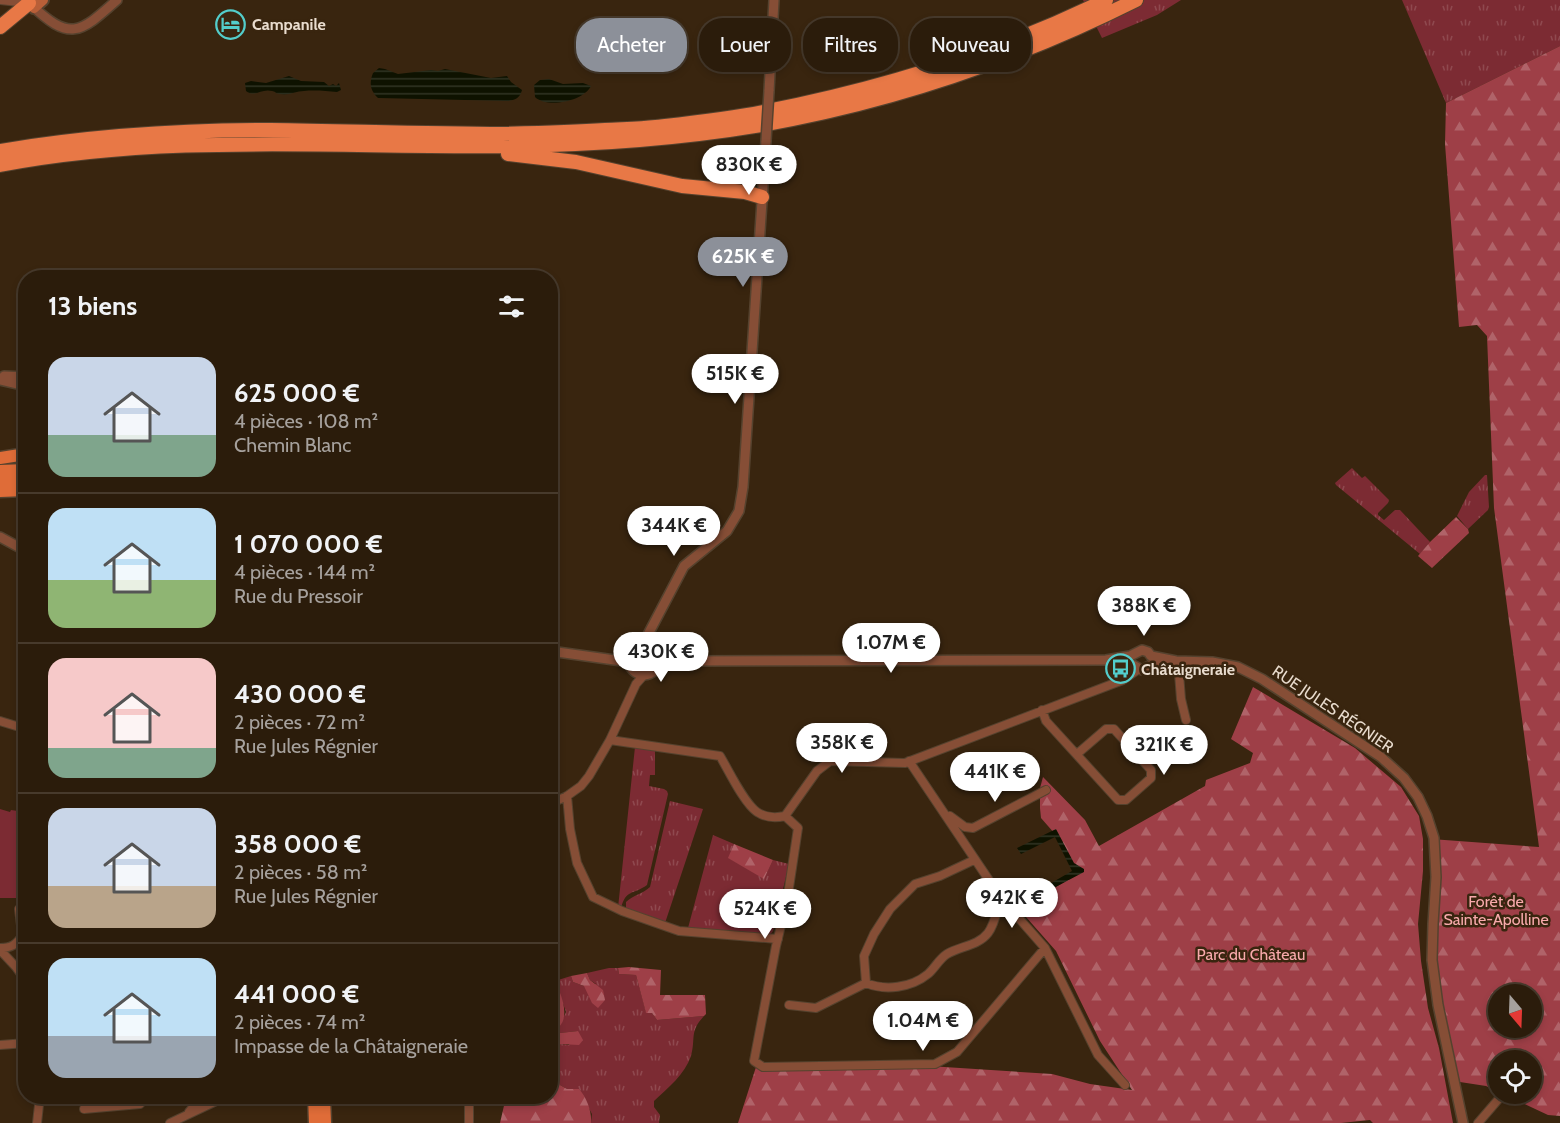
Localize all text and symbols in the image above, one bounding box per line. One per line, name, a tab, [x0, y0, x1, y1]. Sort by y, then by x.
hotel icon: Campanile	[215, 8, 247, 40]
place label: Campanile	[252, 15, 326, 34]
chip: Acheter	[576, 18, 687, 72]
chip: Louer	[699, 18, 791, 72]
chip: Filtres	[803, 18, 898, 72]
chip: Nouveau	[910, 18, 1031, 72]
pin: 830K €	[700, 145, 798, 196]
text: 830K €	[716, 152, 782, 176]
pin: 625K €	[694, 237, 792, 288]
text: 625K €	[712, 244, 774, 268]
text: 13 biens	[48, 290, 137, 322]
icon: filters	[495, 290, 528, 323]
pin: 515K €	[686, 354, 784, 405]
text: 515K €	[706, 361, 764, 385]
text: 625 000 €	[234, 377, 360, 409]
icon: home	[96, 381, 168, 453]
text: 4 pièces · 108 m²	[234, 409, 378, 433]
text: Chemin Blanc	[234, 433, 351, 457]
pin: 344K €	[625, 506, 723, 557]
text: 344K €	[641, 513, 707, 537]
text: 1 070 000 €	[234, 528, 383, 560]
icon: home	[96, 532, 168, 604]
text: 4 pièces · 144 m²	[234, 560, 375, 584]
text: Rue du Pressoir	[234, 584, 363, 608]
pin: 388K €	[1095, 586, 1193, 637]
text: 388K €	[1112, 593, 1176, 617]
pin: 1.07M €	[836, 623, 946, 674]
text: 1.07M €	[856, 630, 926, 654]
pin: 430K €	[612, 632, 710, 683]
text: 430K €	[627, 639, 695, 663]
bus stop icon: Châtaigneraie	[1104, 653, 1136, 685]
place label: Châtaigneraie	[1141, 660, 1235, 679]
street label: RUE JULES RÉGNIER	[1269, 661, 1398, 757]
text: 430 000 €	[234, 678, 366, 710]
icon: home	[96, 682, 168, 754]
text: 2 pièces · 72 m²	[234, 710, 365, 734]
pin: 358K €	[793, 723, 891, 774]
pin: 321K €	[1115, 725, 1213, 776]
text: 358K €	[810, 730, 874, 754]
text: 321K €	[1135, 732, 1193, 756]
text: Rue Jules Régnier	[234, 734, 378, 758]
pin: 441K €	[946, 752, 1044, 803]
text: 441K €	[964, 759, 1026, 783]
text: 358 000 €	[234, 828, 361, 860]
icon: home	[96, 832, 168, 904]
text: 2 pièces · 58 m²	[234, 860, 367, 884]
pin: 942K €	[963, 878, 1061, 929]
text: Rue Jules Régnier	[234, 884, 378, 908]
text: 942K €	[980, 885, 1044, 909]
pin: 524K €	[716, 889, 814, 940]
park label: Forêt de Sainte-Apolline	[1443, 892, 1549, 929]
text: 524K €	[733, 896, 797, 920]
park label: Parc du Château	[1197, 945, 1305, 964]
text: 441 000 €	[234, 978, 359, 1010]
icon: home	[96, 982, 168, 1054]
north arrow	[1488, 984, 1542, 1038]
map controls	[1488, 984, 1542, 1104]
pin: 1.04M €	[868, 1001, 978, 1052]
text: 1.04M €	[887, 1008, 959, 1032]
text: 2 pièces · 74 m²	[234, 1010, 365, 1034]
text: Impasse de la Châtaigneraie	[234, 1034, 468, 1058]
button: locate	[1488, 1050, 1542, 1104]

